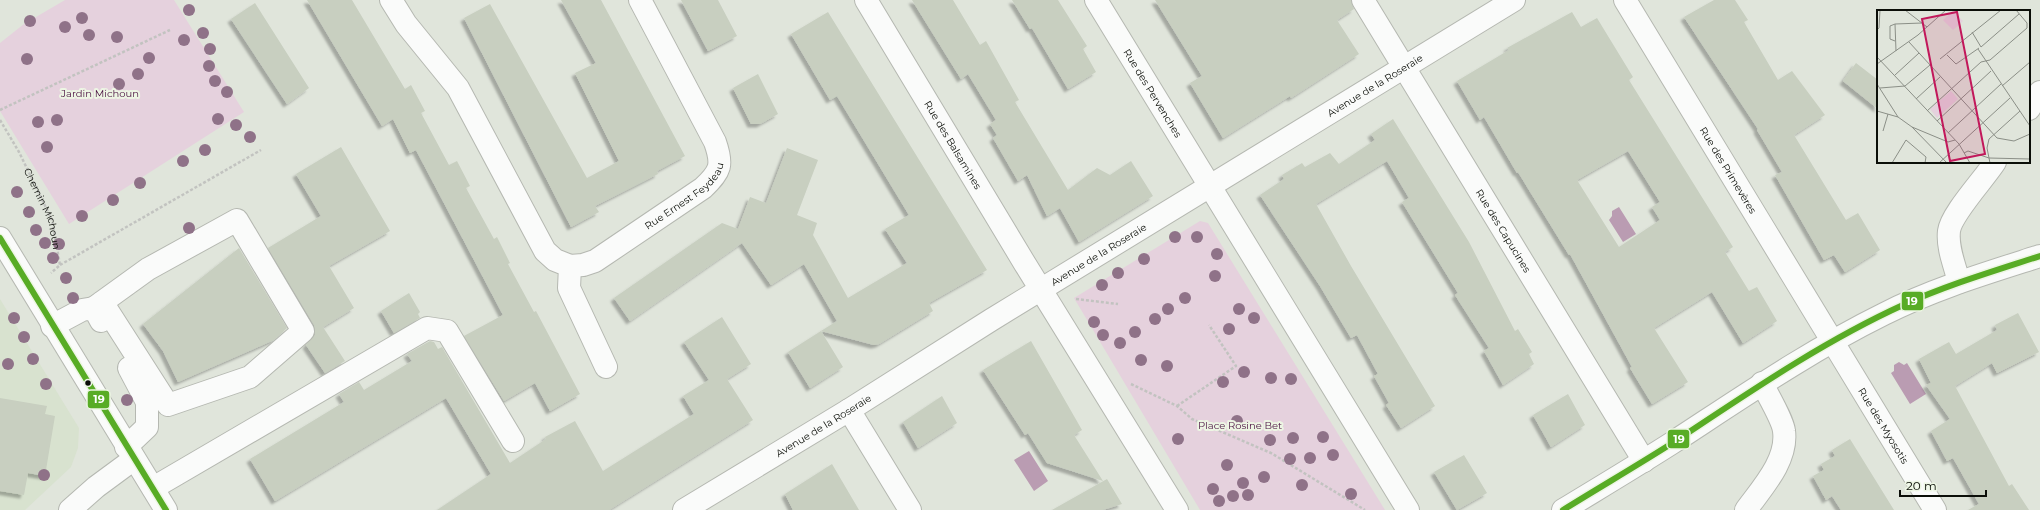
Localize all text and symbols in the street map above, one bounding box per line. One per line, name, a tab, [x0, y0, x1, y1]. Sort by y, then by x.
inset map	[1877, 10, 2030, 163]
street label: Rue des Pervenches	[1120, 47, 1185, 140]
street label: Avenue de la Roseraie	[1325, 51, 1425, 120]
park label: Jardin Michoun	[60, 87, 139, 100]
street label: Rue des Balsamines	[921, 98, 984, 192]
street label: Rue des Primevères	[1697, 124, 1759, 216]
street label: Rue Ernest Feydeau	[642, 161, 727, 233]
street label: Chemin Michoun	[21, 166, 63, 250]
street label: Rue des Capucines	[1473, 187, 1534, 275]
street label: Avenue de la Roseraie	[1048, 220, 1149, 289]
line badge: 19	[1901, 291, 1924, 311]
text: 19	[1906, 294, 1918, 308]
unlabelled marker	[83, 378, 93, 388]
street label: Rue des Myosotis	[1855, 385, 1911, 466]
line badge: 19	[87, 390, 110, 409]
text: 19	[93, 392, 105, 406]
street label: Avenue de la Roseraie	[773, 392, 874, 460]
park label: Place Rosine Bet	[1198, 419, 1282, 432]
line badge: 19	[1667, 429, 1690, 449]
text: 19	[1673, 432, 1685, 446]
scale bar	[1900, 472, 1986, 498]
text: 20 m	[1906, 478, 1937, 493]

